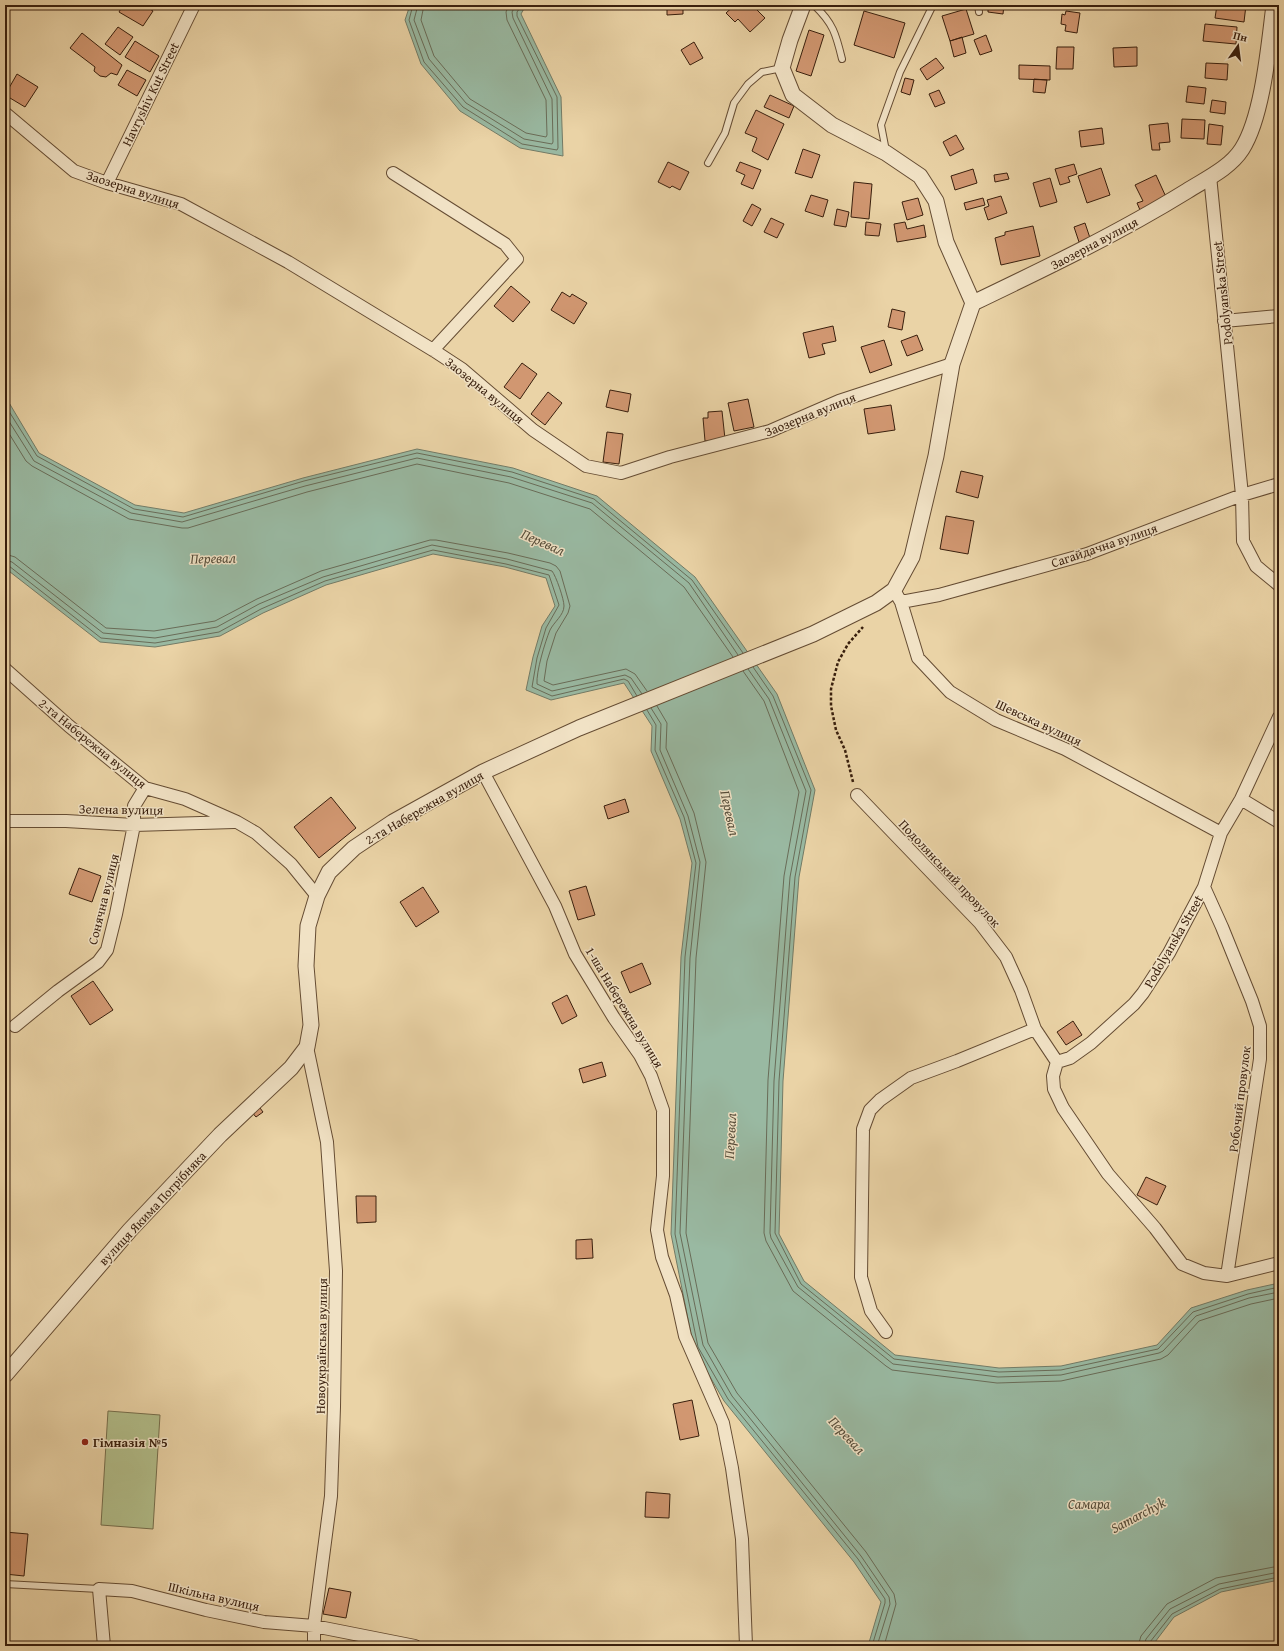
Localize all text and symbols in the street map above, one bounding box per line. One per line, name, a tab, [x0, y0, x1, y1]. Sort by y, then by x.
north arrow	[1218, 26, 1258, 66]
text: Пн	[1232, 27, 1249, 46]
street label: Havryshiv Kut Street	[117, 39, 184, 149]
street label: Заозерна вулиця	[84, 165, 182, 214]
street label: Заозерна вулиця	[1047, 212, 1142, 275]
street label: Podolyanska Street	[1208, 240, 1237, 346]
street label: Заозерна вулиця	[441, 353, 529, 428]
street label: Заозерна вулиця	[762, 387, 859, 441]
street label: Сагайдачна вулиця	[1048, 518, 1160, 573]
water label: Перевал	[518, 524, 569, 561]
water label: Перевал	[190, 548, 237, 568]
street label: 2-га Набережна вулиця	[35, 694, 151, 793]
street label: Шевська вулиця	[993, 694, 1085, 751]
street label: 2-га Набережна вулиця	[362, 766, 487, 849]
water label: Перевал	[715, 788, 745, 838]
street label: Зелена вулиця	[79, 799, 164, 820]
street label: Подолянський провулок	[894, 815, 1005, 932]
street label: Сонячна вулиця	[83, 851, 124, 947]
street label: Podolyanska Street	[1139, 891, 1208, 991]
street label: 1-ша Набережна вулиця	[581, 943, 669, 1072]
street label: Робочий провулок	[1224, 1045, 1255, 1153]
water label: Перевал	[719, 1112, 741, 1159]
street label: вулиця Якима Погрібняка	[94, 1146, 211, 1270]
street label: Новоукраїнська вулиця	[311, 1277, 332, 1414]
water label: Перевал	[824, 1411, 870, 1459]
place label: Гімназія №5	[93, 1433, 168, 1452]
marker: Гімназія №5	[80, 1437, 90, 1447]
water label: Samarchyk	[1107, 1492, 1170, 1538]
water label: Самара	[1068, 1494, 1111, 1514]
street label: Шкільна вулиця	[166, 1577, 262, 1616]

